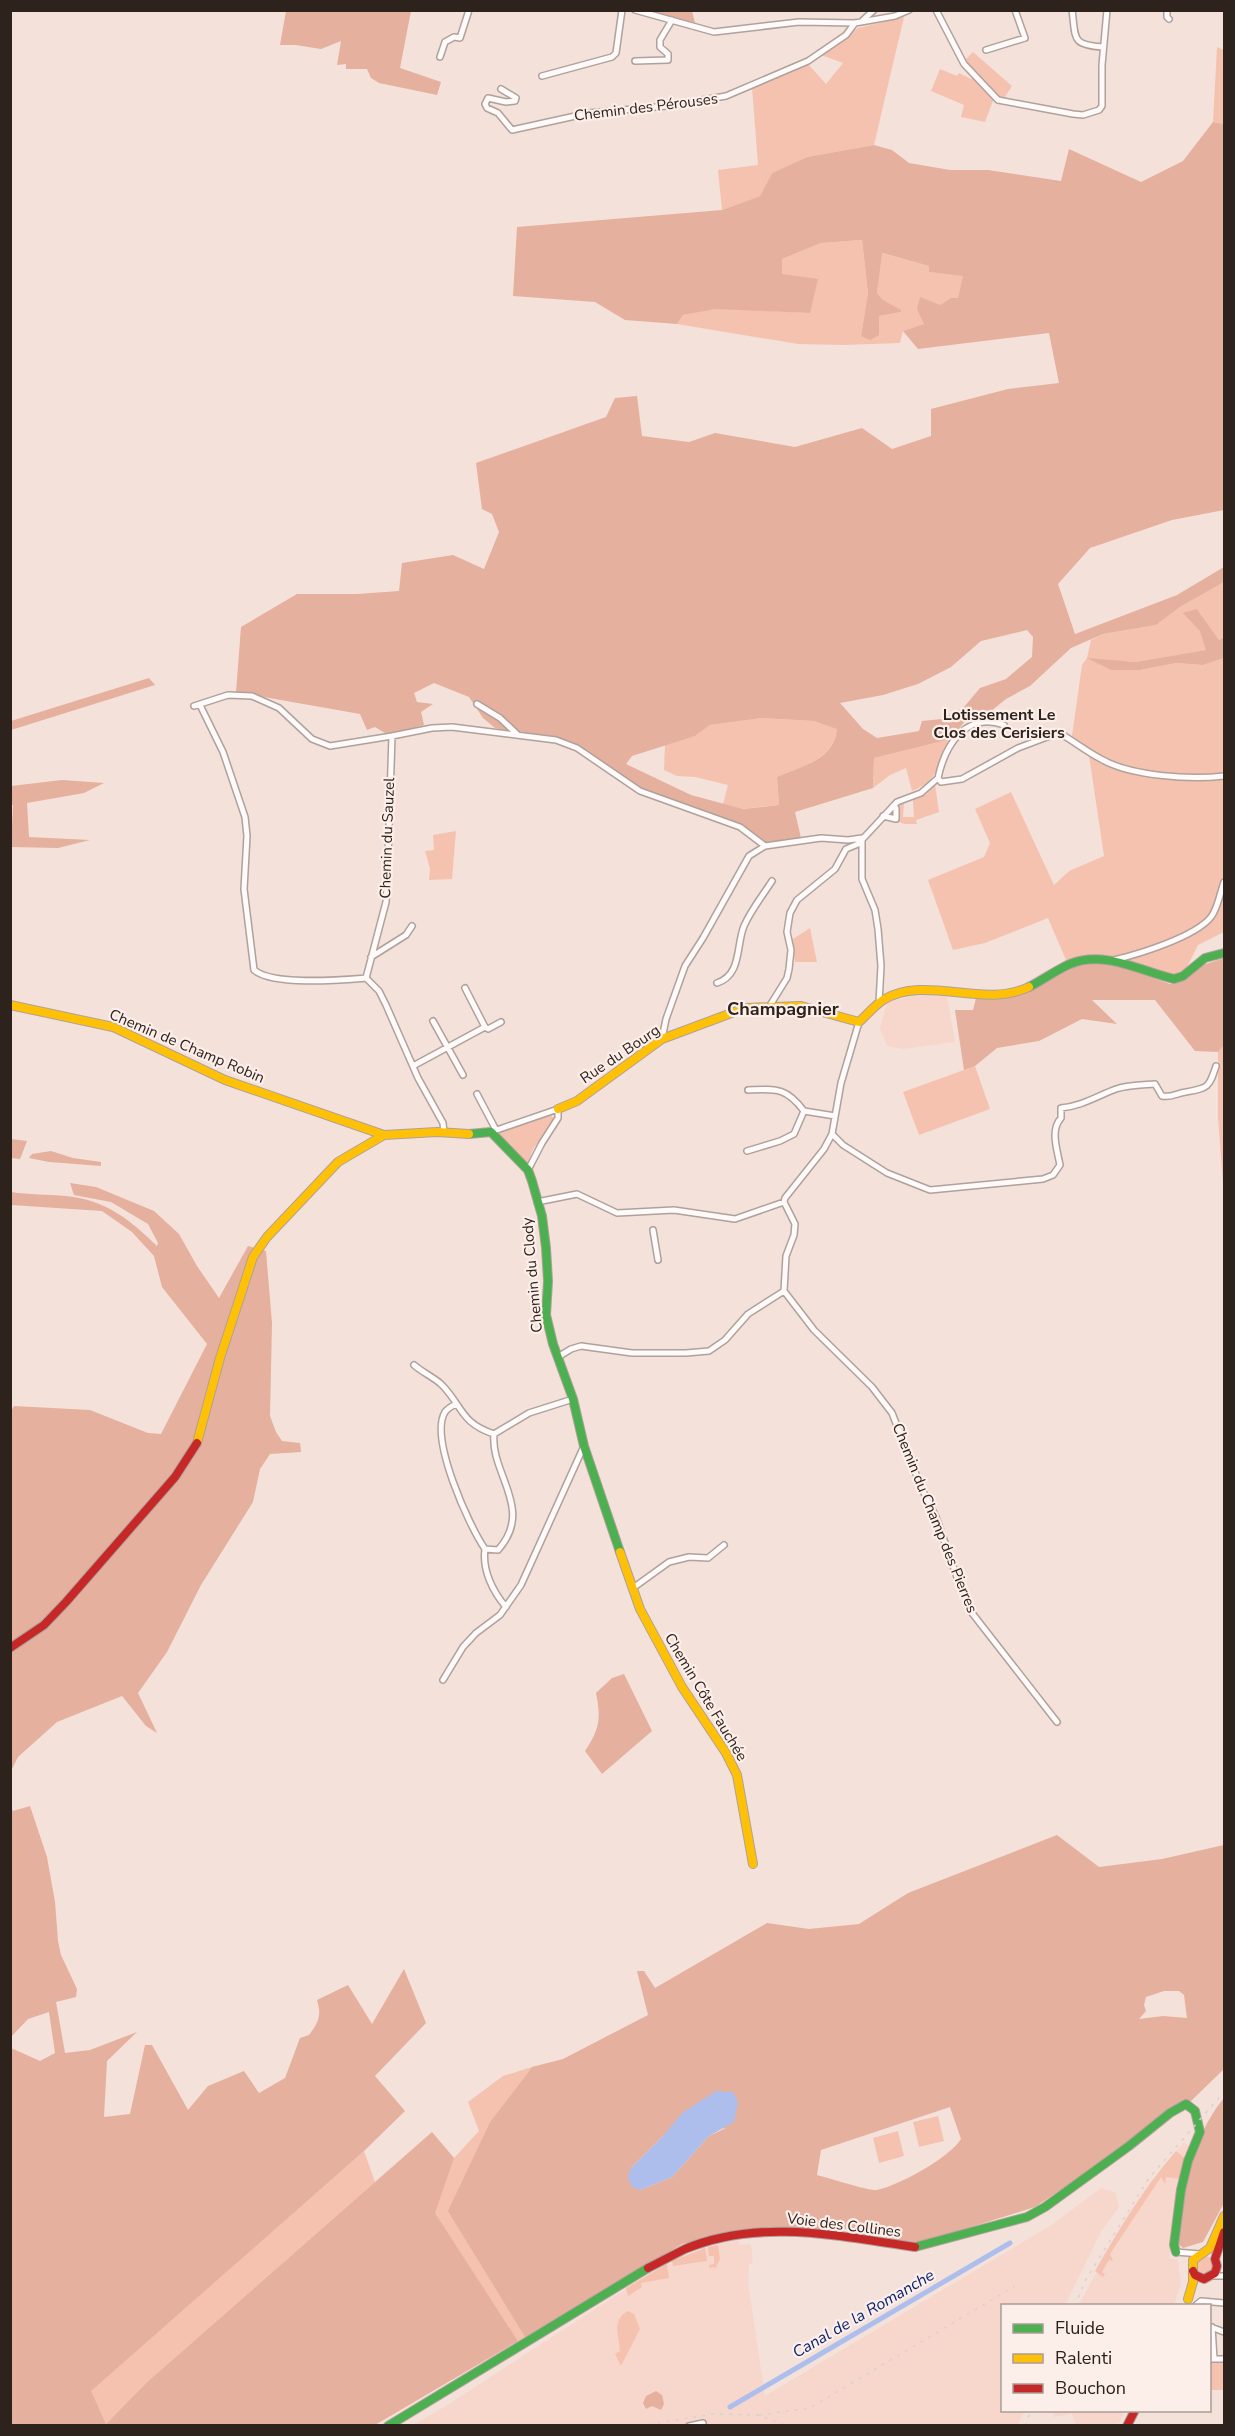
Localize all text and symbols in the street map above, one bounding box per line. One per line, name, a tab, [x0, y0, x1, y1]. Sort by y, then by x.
street label: Chemin des Pérouses	[573, 88, 719, 126]
district label: Lotissement Le Clos des Cerisiers	[933, 704, 1065, 744]
street label: Chemin du Sauzel	[375, 777, 399, 899]
district label: Champagnier	[727, 997, 839, 1021]
street label: Chemin de Champ Robin	[106, 1004, 268, 1088]
street label: Rue du Bourg	[576, 1020, 664, 1088]
street label: Chemin du Clody	[517, 1216, 547, 1333]
street label: Chemin du Champ des Pierres	[888, 1420, 982, 1616]
street label: Chemin Côte Fauchée	[660, 1629, 752, 1765]
street label: Voie des Collines	[785, 2208, 902, 2242]
water label: Canal de la Romanche	[789, 2264, 939, 2363]
legend	[1001, 2304, 1211, 2412]
text: Fluide	[1055, 2316, 1105, 2340]
text: Ralenti	[1055, 2346, 1112, 2370]
text: Bouchon	[1055, 2376, 1126, 2400]

